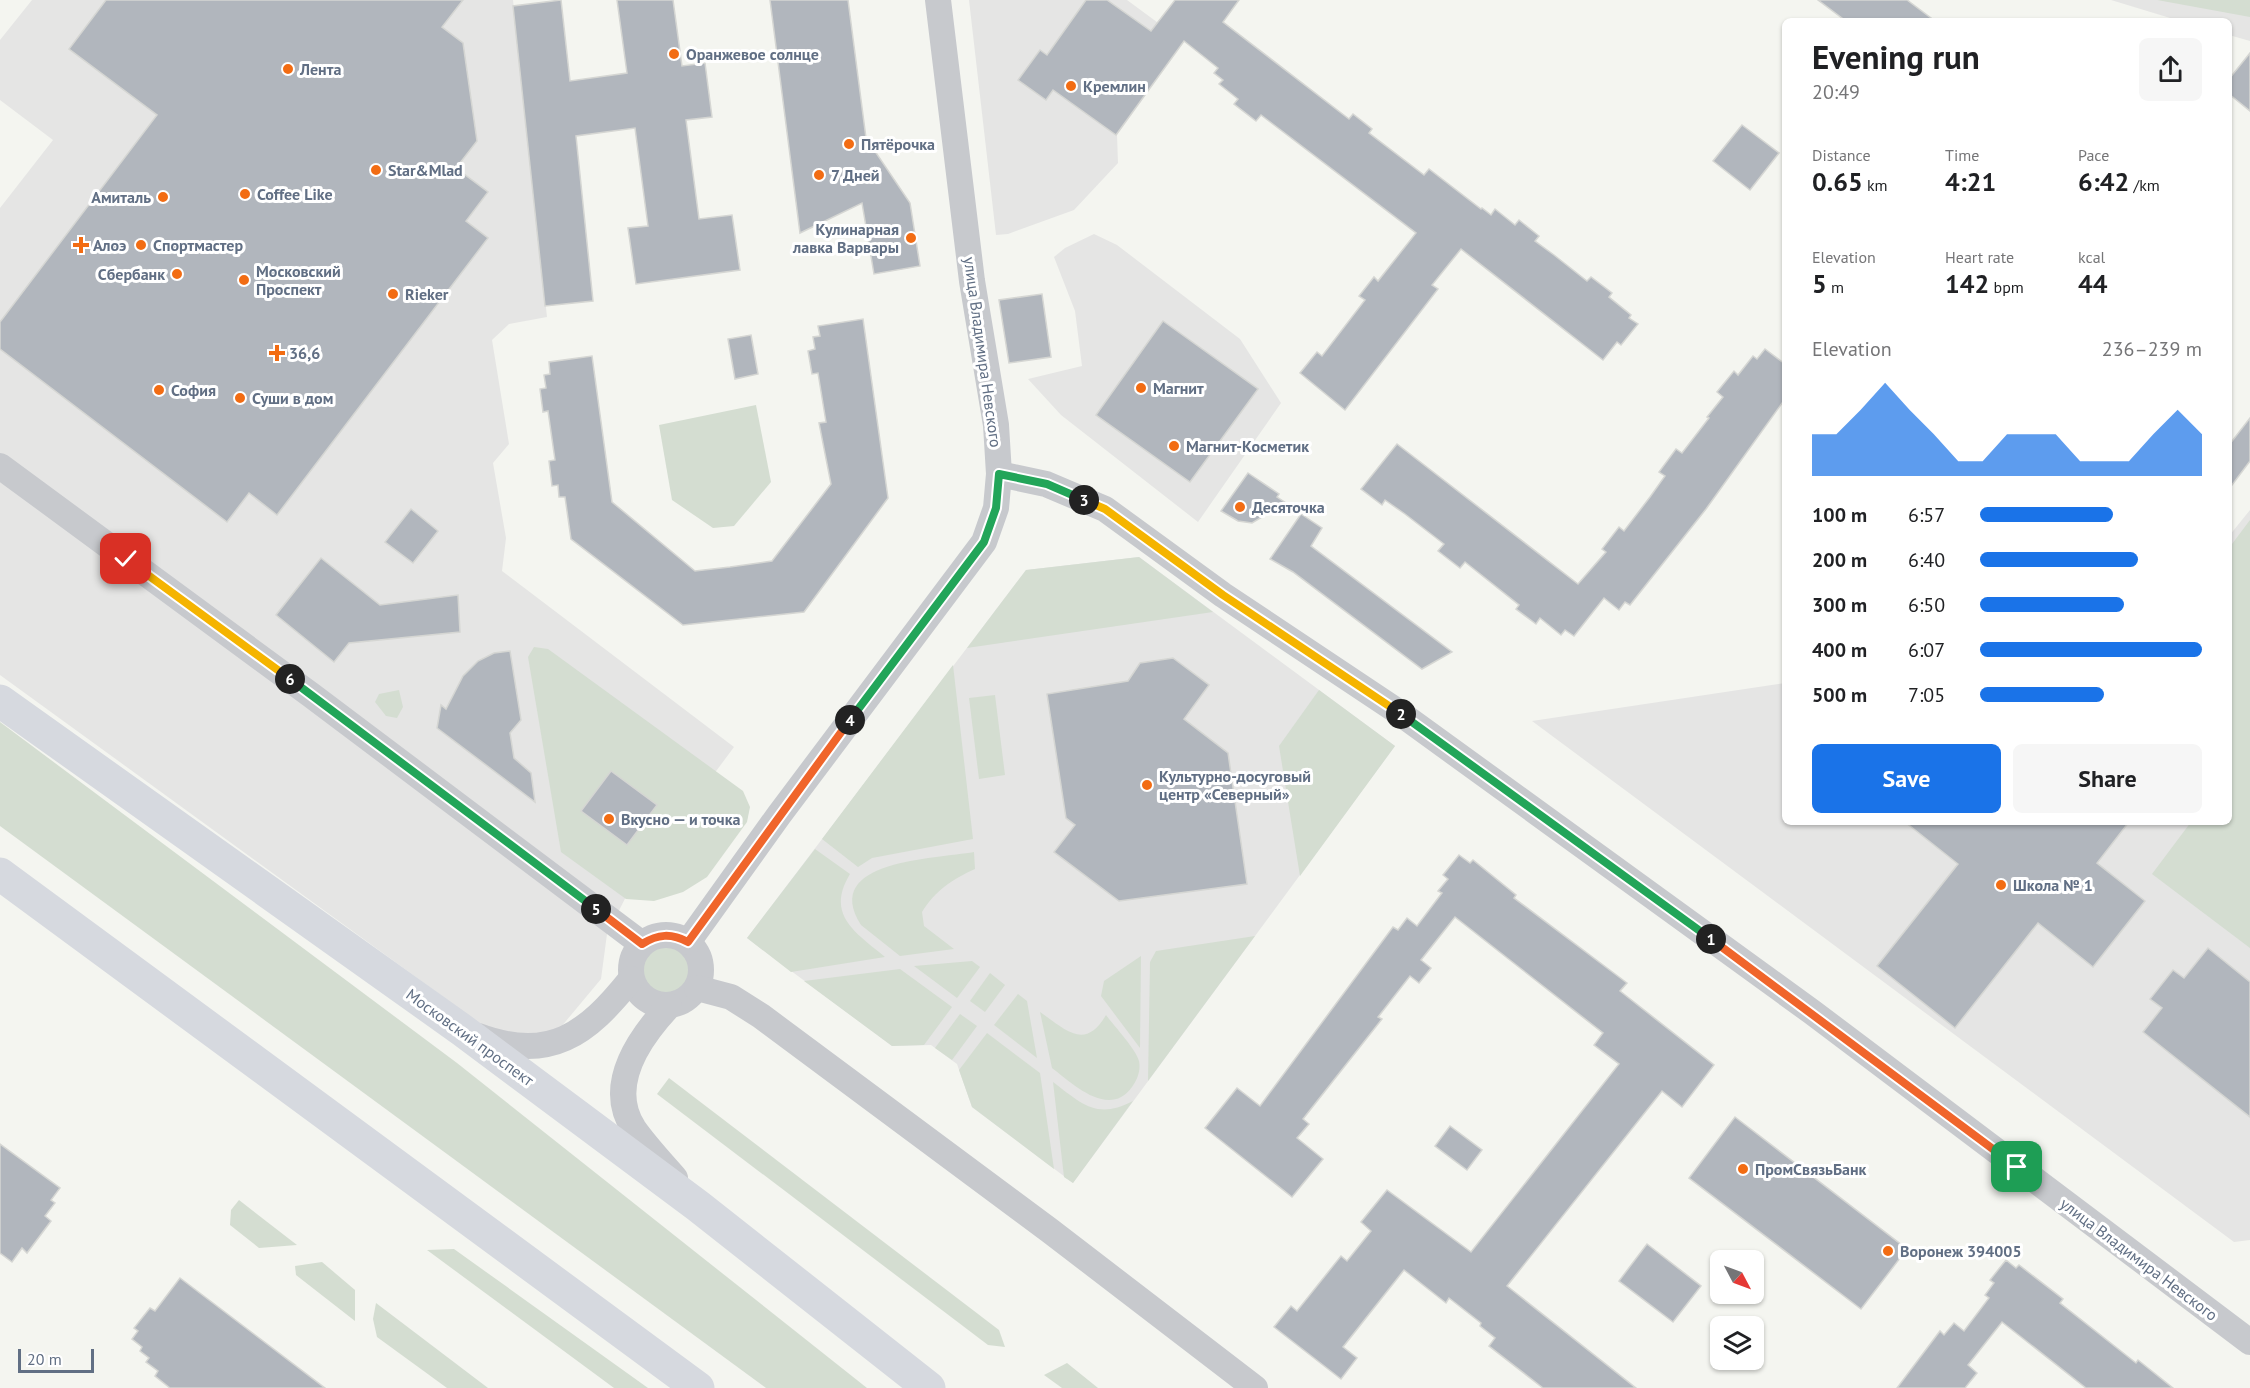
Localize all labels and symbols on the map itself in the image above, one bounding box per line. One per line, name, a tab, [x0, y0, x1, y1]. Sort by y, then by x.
place label: Оранжевое солнце	[686, 44, 819, 64]
marker: Оранжевое солнце	[667, 47, 681, 61]
place label: Лента	[299, 59, 341, 79]
marker: Лента	[281, 62, 295, 76]
place label: Кремлин	[1083, 76, 1146, 96]
marker: Кремлин	[1064, 79, 1078, 93]
place label: Пятёрочка	[861, 134, 935, 154]
marker: Пятёрочка	[842, 137, 856, 151]
place label: Star&Mlad	[388, 160, 463, 180]
marker: Star&Mlad	[369, 163, 383, 177]
place label: 7 Дней	[831, 165, 880, 185]
marker: 7 Дней	[812, 168, 826, 182]
place label: Coffee Like	[257, 184, 333, 204]
place label: Амиталь	[91, 187, 151, 207]
marker: Coffee Like	[238, 187, 252, 201]
marker: Амиталь	[156, 190, 170, 204]
place label: Кулинарная лавка Варвары	[792, 219, 899, 257]
marker: Кулинарная лавка Варвары	[904, 231, 918, 245]
place label: Алоэ	[93, 235, 126, 255]
place label: Спортмастер	[153, 235, 243, 255]
marker: Алоэ	[74, 238, 88, 252]
marker: Спортмастер	[134, 238, 148, 252]
street label: улица Владимира Невского	[960, 256, 1006, 448]
place label: Московский Проспект	[256, 261, 341, 299]
place label: Сбербанк	[98, 264, 165, 284]
marker: Сбербанк	[170, 267, 184, 281]
marker: Московский Проспект	[237, 273, 251, 287]
place label: Rieker	[405, 284, 449, 304]
marker: Rieker	[386, 287, 400, 301]
place label: 36,6	[289, 343, 320, 363]
marker: 36,6	[270, 346, 284, 360]
place label: Магнит	[1153, 378, 1204, 398]
place label: София	[171, 380, 216, 400]
marker: Магнит	[1134, 381, 1148, 395]
marker: София	[152, 383, 166, 397]
place label: Суши в дом	[252, 388, 333, 408]
marker: Суши в дом	[233, 391, 247, 405]
place label: Магнит-Косметик	[1186, 436, 1309, 456]
marker: Магнит-Косметик	[1167, 439, 1181, 453]
pin: 3	[1069, 485, 1099, 515]
place label: Десяточка	[1252, 497, 1325, 517]
marker: Десяточка	[1233, 500, 1247, 514]
pin	[100, 533, 151, 584]
pin: 6	[275, 664, 305, 694]
pin: 2	[1386, 699, 1416, 729]
pin: 4	[835, 705, 865, 735]
place label: Культурно-досуговый центр «Северный»	[1159, 766, 1311, 804]
marker: Культурно-досуговый центр «Северный»	[1140, 778, 1154, 792]
place label: Вкусно — и точка	[621, 809, 741, 829]
marker: Вкусно — и точка	[602, 812, 616, 826]
place label: Школа № 1	[2013, 875, 2093, 895]
marker: Школа № 1	[1994, 878, 2008, 892]
pin: 5	[581, 894, 611, 924]
pin: 1	[1696, 924, 1726, 954]
street label: Московский проспект	[402, 984, 538, 1090]
pin	[1991, 1141, 2042, 1192]
place label: ПромСвязьБанк	[1755, 1159, 1867, 1179]
marker: ПромСвязьБанк	[1736, 1162, 1750, 1176]
street label: улица Владимира Невского	[2056, 1193, 2222, 1325]
place label: Воронеж 394005	[1900, 1241, 2021, 1261]
marker: Воронеж 394005	[1881, 1244, 1895, 1258]
north arrow	[1710, 1250, 1764, 1304]
scale bar	[18, 1346, 94, 1374]

